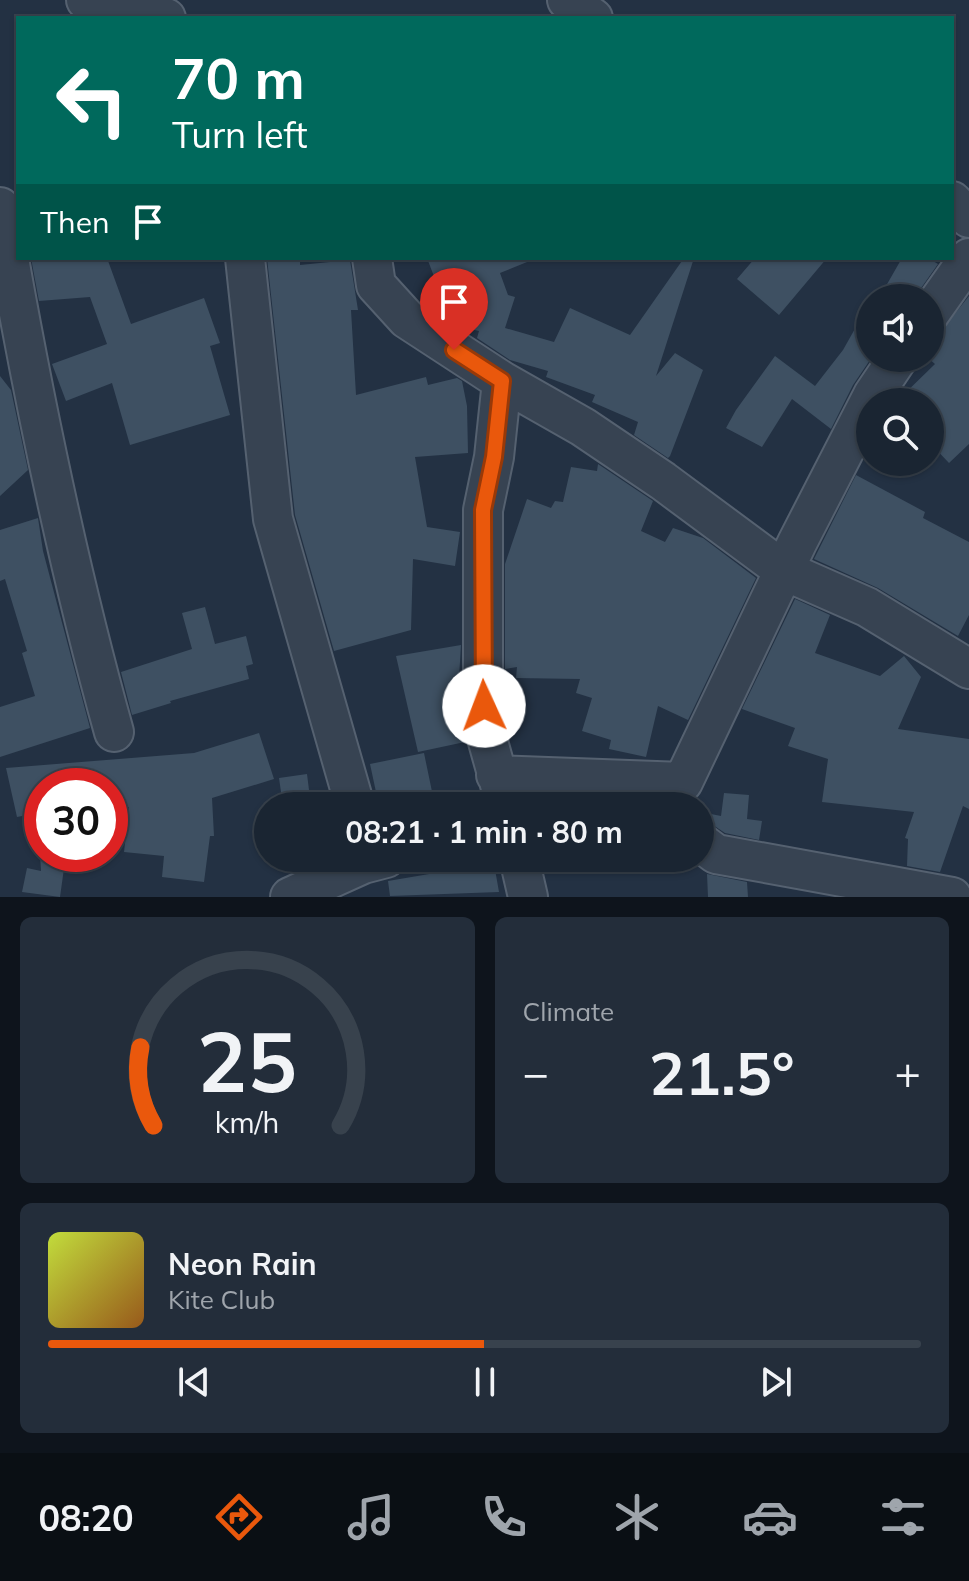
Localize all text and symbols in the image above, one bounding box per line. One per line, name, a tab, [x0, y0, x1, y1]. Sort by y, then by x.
text: 70 m	[172, 43, 305, 113]
icon: left	[40, 48, 144, 152]
text: Turn left	[172, 112, 308, 157]
icon: arrive	[126, 200, 170, 244]
text: Then	[40, 203, 110, 241]
pin	[420, 268, 488, 350]
icon: arrive	[432, 280, 476, 324]
map controls	[856, 284, 944, 476]
button: sound	[856, 284, 944, 372]
button: search	[856, 388, 944, 476]
position arrow	[442, 664, 526, 748]
speed limit sign: 30	[24, 768, 128, 872]
text: 08:21 · 1 min · 80 m	[345, 813, 623, 851]
text: Climate	[523, 995, 614, 1028]
text: 25	[197, 1008, 297, 1113]
text: 21.5°	[649, 1035, 795, 1110]
text: −	[523, 1045, 549, 1100]
text: +	[895, 1045, 921, 1100]
text: km/h	[215, 1104, 280, 1140]
text: Neon Rain	[168, 1245, 317, 1283]
text: Kite Club	[168, 1283, 275, 1316]
icon: previous	[172, 1360, 216, 1404]
icon: pause	[463, 1360, 507, 1404]
icon: next	[754, 1360, 798, 1404]
icon: directions	[211, 1489, 267, 1545]
icon: music	[343, 1489, 399, 1545]
icon: phone	[476, 1489, 532, 1545]
icon: climate	[609, 1489, 665, 1545]
icon: car	[742, 1489, 798, 1545]
icon: filters	[875, 1489, 931, 1545]
text: 08:20	[38, 1495, 134, 1540]

